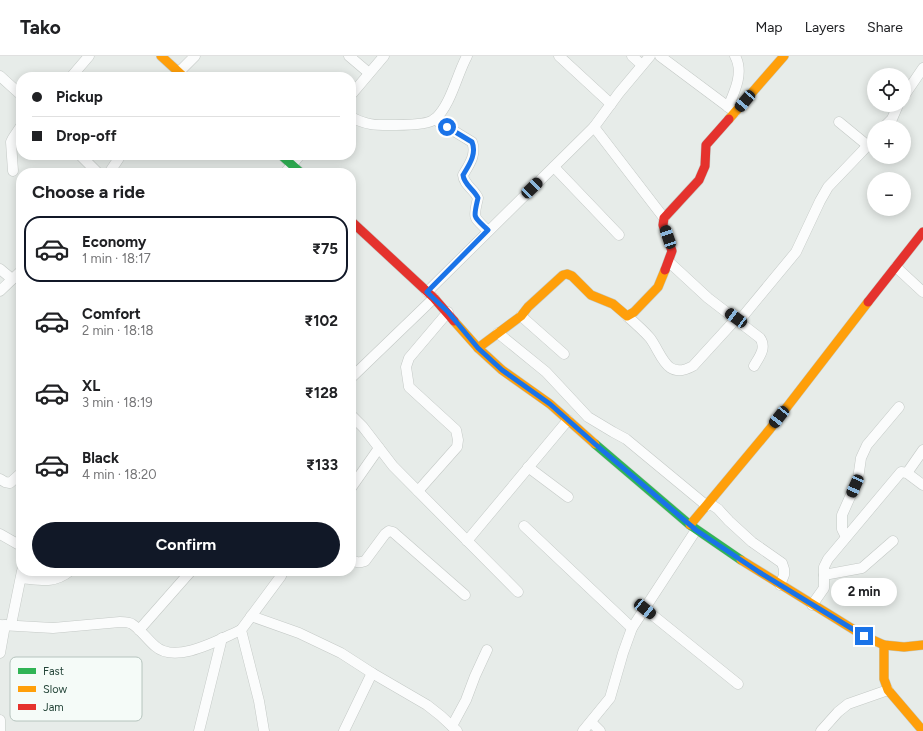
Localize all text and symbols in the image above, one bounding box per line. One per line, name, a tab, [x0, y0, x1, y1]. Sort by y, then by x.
text: Tako	[20, 16, 61, 39]
text: Map	[755, 19, 783, 36]
text: Layers	[805, 19, 845, 36]
text: Share	[867, 19, 903, 36]
map controls	[867, 68, 911, 216]
button: locate	[867, 68, 911, 112]
text: Pickup	[56, 88, 103, 106]
car	[733, 88, 757, 114]
route start	[438, 118, 456, 136]
button: +	[867, 120, 911, 164]
text: Drop-off	[56, 127, 117, 145]
button: −	[867, 172, 911, 216]
car	[519, 175, 545, 201]
text: Choose a ride	[32, 181, 145, 203]
car	[658, 224, 678, 250]
icon: car	[34, 231, 70, 267]
text: Economy	[82, 233, 147, 251]
text: ₹75	[312, 240, 338, 258]
text: 1 min · 18:17	[82, 251, 151, 266]
icon: car	[34, 303, 70, 339]
text: Comfort	[82, 305, 141, 323]
car	[723, 306, 749, 330]
text: ₹102	[304, 312, 338, 330]
text: 2 min · 18:18	[82, 323, 154, 338]
icon: car	[34, 375, 70, 411]
text: XL	[82, 377, 100, 395]
text: ₹128	[305, 384, 338, 402]
text: 3 min · 18:19	[82, 395, 153, 410]
car	[767, 404, 791, 430]
icon: car	[34, 447, 70, 483]
text: Black	[82, 449, 119, 467]
text: ₹133	[306, 456, 338, 474]
text: 4 min · 18:20	[82, 467, 157, 482]
car	[845, 473, 865, 499]
button: Confirm	[32, 522, 340, 568]
callout: 2 min	[831, 578, 897, 606]
text: 2 min	[848, 584, 880, 599]
car	[632, 597, 658, 621]
route end	[855, 627, 873, 645]
legend	[10, 657, 142, 721]
text: Fast	[43, 665, 64, 678]
text: Slow	[43, 683, 67, 696]
text: Jam	[43, 701, 64, 714]

